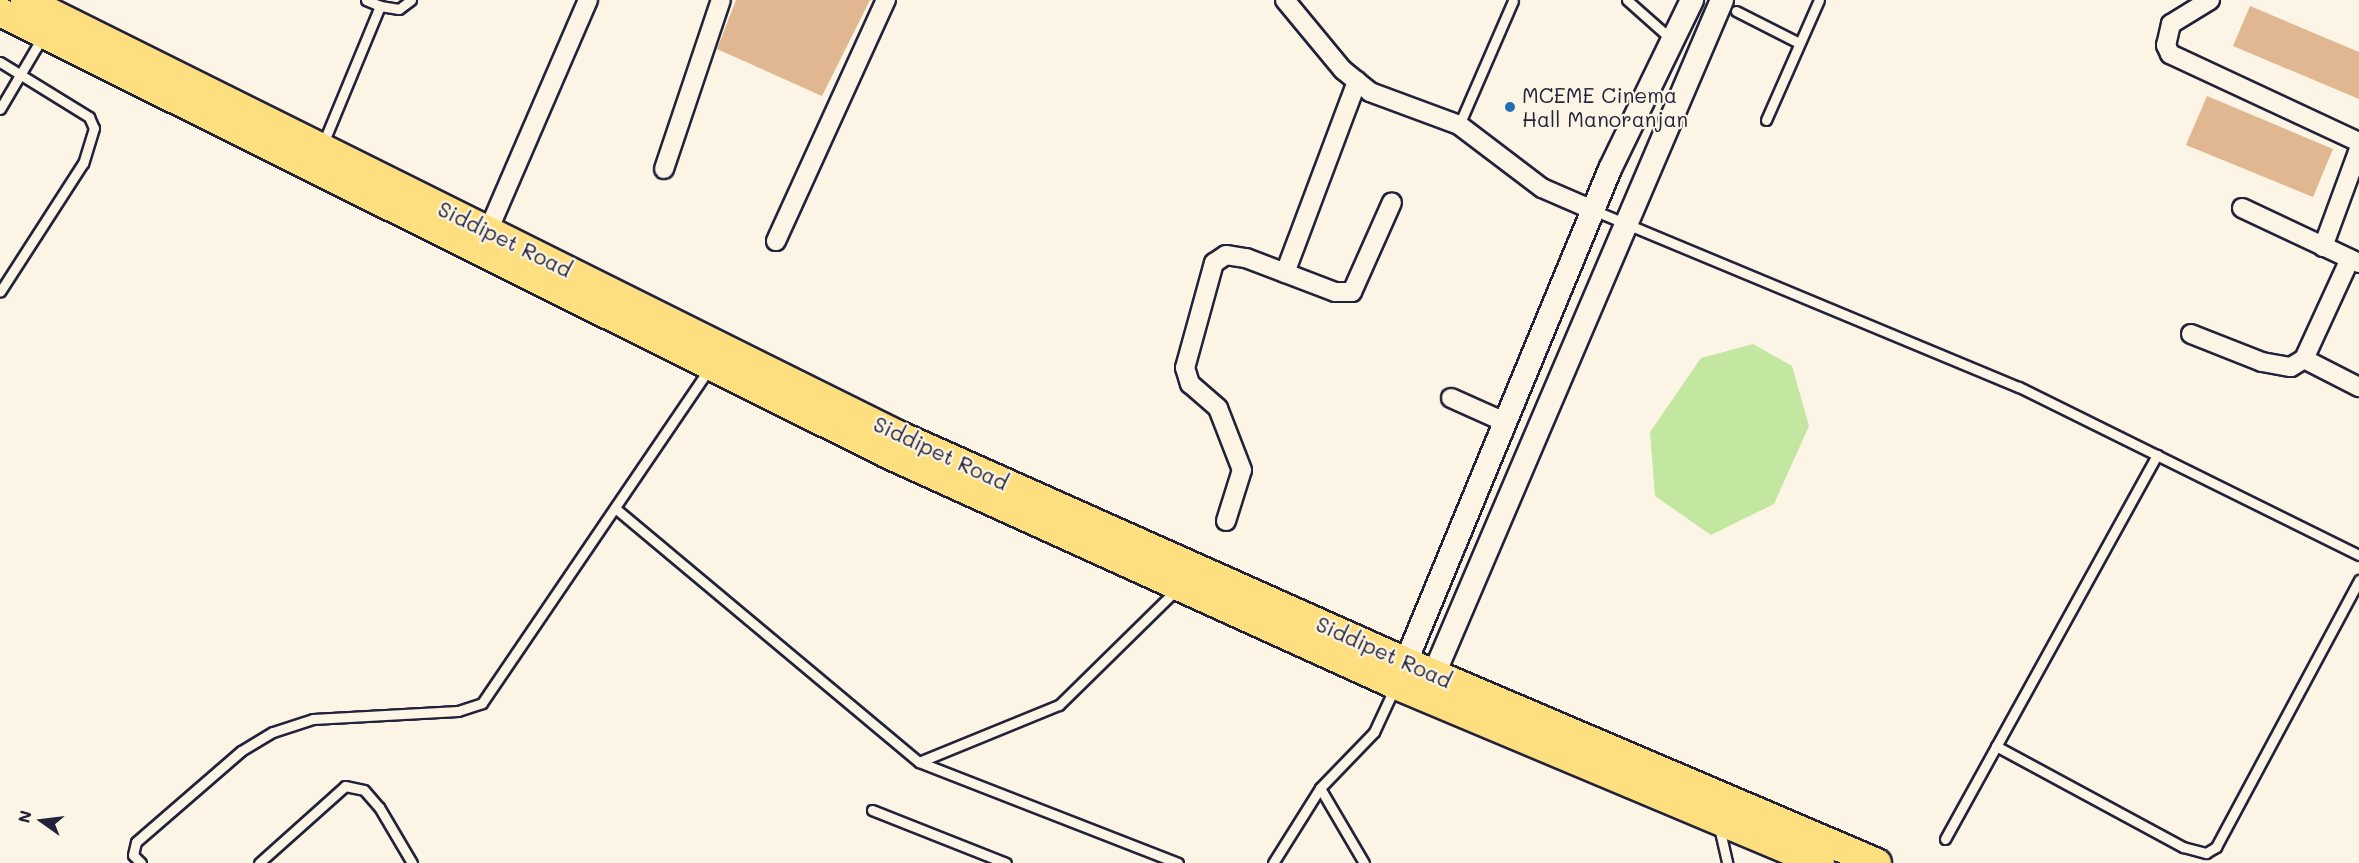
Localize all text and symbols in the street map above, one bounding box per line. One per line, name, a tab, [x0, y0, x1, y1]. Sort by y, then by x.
place label: MCEME Cinema Hall Manoranjan	[1522, 82, 1688, 132]
marker: MCEME Cinema Hall Manoranjan	[1503, 100, 1517, 114]
street label: Siddipet Road	[434, 196, 576, 282]
street label: Siddipet Road	[870, 411, 1012, 495]
street label: Siddipet Road	[1312, 611, 1456, 693]
north arrow	[12, 791, 72, 851]
text: N	[12, 808, 36, 825]

